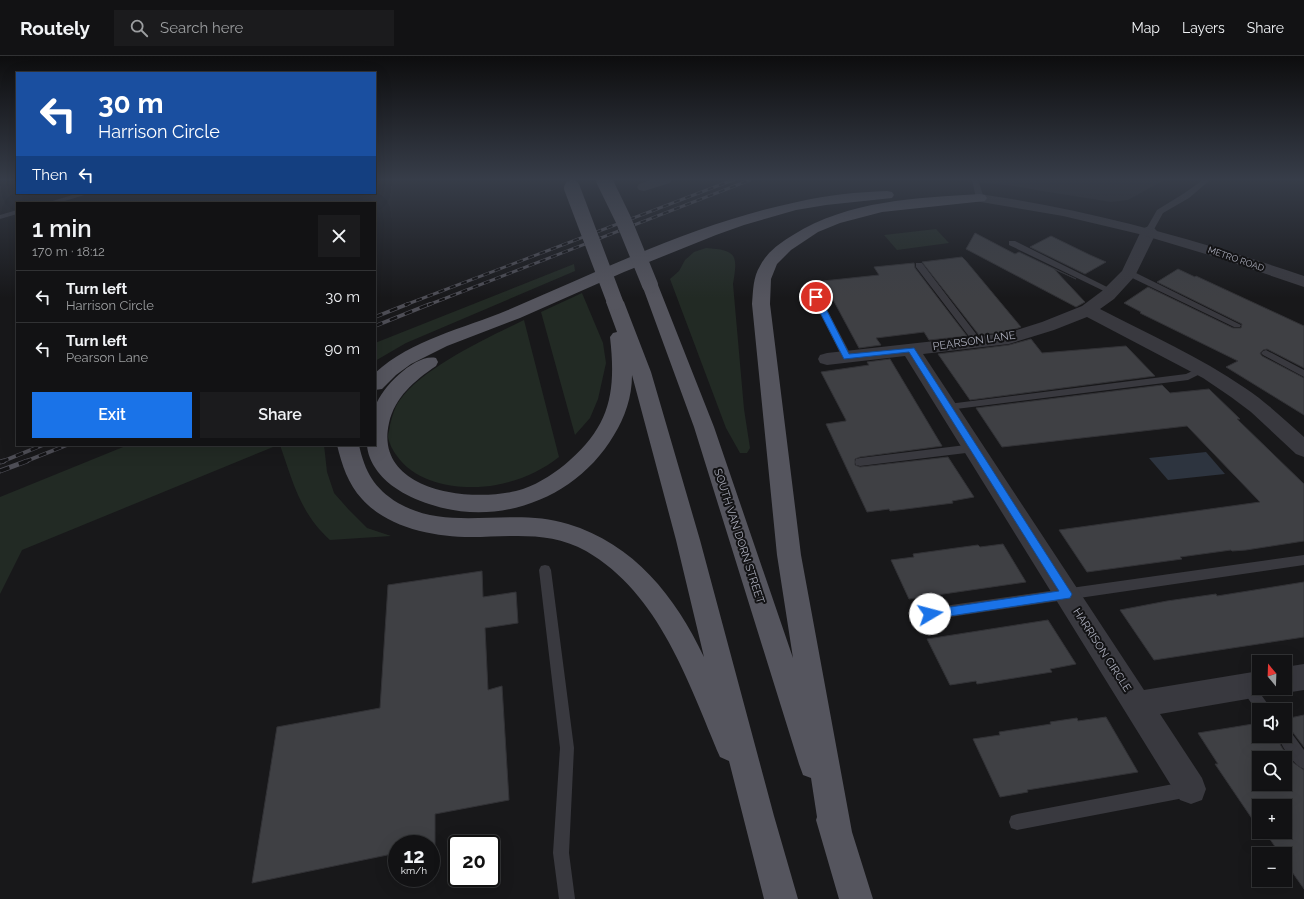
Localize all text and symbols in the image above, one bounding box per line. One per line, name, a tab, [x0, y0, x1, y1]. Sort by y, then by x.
search box	[114, 10, 394, 46]
text: Routely	[20, 17, 90, 39]
icon: search	[128, 17, 150, 39]
text: Search here	[160, 19, 243, 37]
text: Map	[1132, 20, 1160, 36]
text: Layers	[1182, 20, 1225, 36]
text: Share	[1247, 20, 1284, 36]
text: 30 m	[98, 87, 164, 120]
icon: left	[32, 88, 84, 140]
text: Harrison Circle	[98, 121, 220, 142]
icon: left	[75, 164, 97, 186]
text: Then	[32, 166, 67, 184]
text: 1 min	[32, 214, 92, 243]
button: close	[318, 215, 360, 257]
text: 170 m · 18:12	[32, 244, 105, 259]
street label: METRO ROAD	[1207, 245, 1266, 273]
text: Turn left	[66, 280, 127, 298]
pin	[799, 280, 833, 314]
icon: left	[32, 286, 54, 308]
icon: arrive	[805, 286, 827, 308]
text: 30 m	[325, 288, 360, 306]
text: Harrison Circle	[66, 298, 154, 313]
street label: PEARSON LANE	[932, 329, 1017, 353]
text: Turn left	[66, 332, 127, 350]
icon: left	[32, 338, 54, 360]
text: 90 m	[324, 340, 360, 358]
text: Pearson Lane	[66, 350, 148, 365]
button: Exit	[32, 392, 192, 438]
button: Share	[200, 392, 360, 438]
street label: SOUTH VAN DORN STREET	[711, 467, 767, 605]
position arrow	[909, 593, 951, 635]
street label: HARRISON CIRCLE	[1070, 606, 1134, 694]
north arrow	[1252, 655, 1292, 695]
map controls	[1252, 655, 1292, 887]
button: sound	[1252, 703, 1292, 743]
button: search	[1252, 751, 1292, 791]
button: +	[1252, 799, 1292, 839]
speed limit sign: 20	[448, 835, 500, 887]
text: 12	[403, 844, 425, 868]
button: −	[1252, 847, 1292, 887]
text: km/h	[401, 865, 427, 876]

